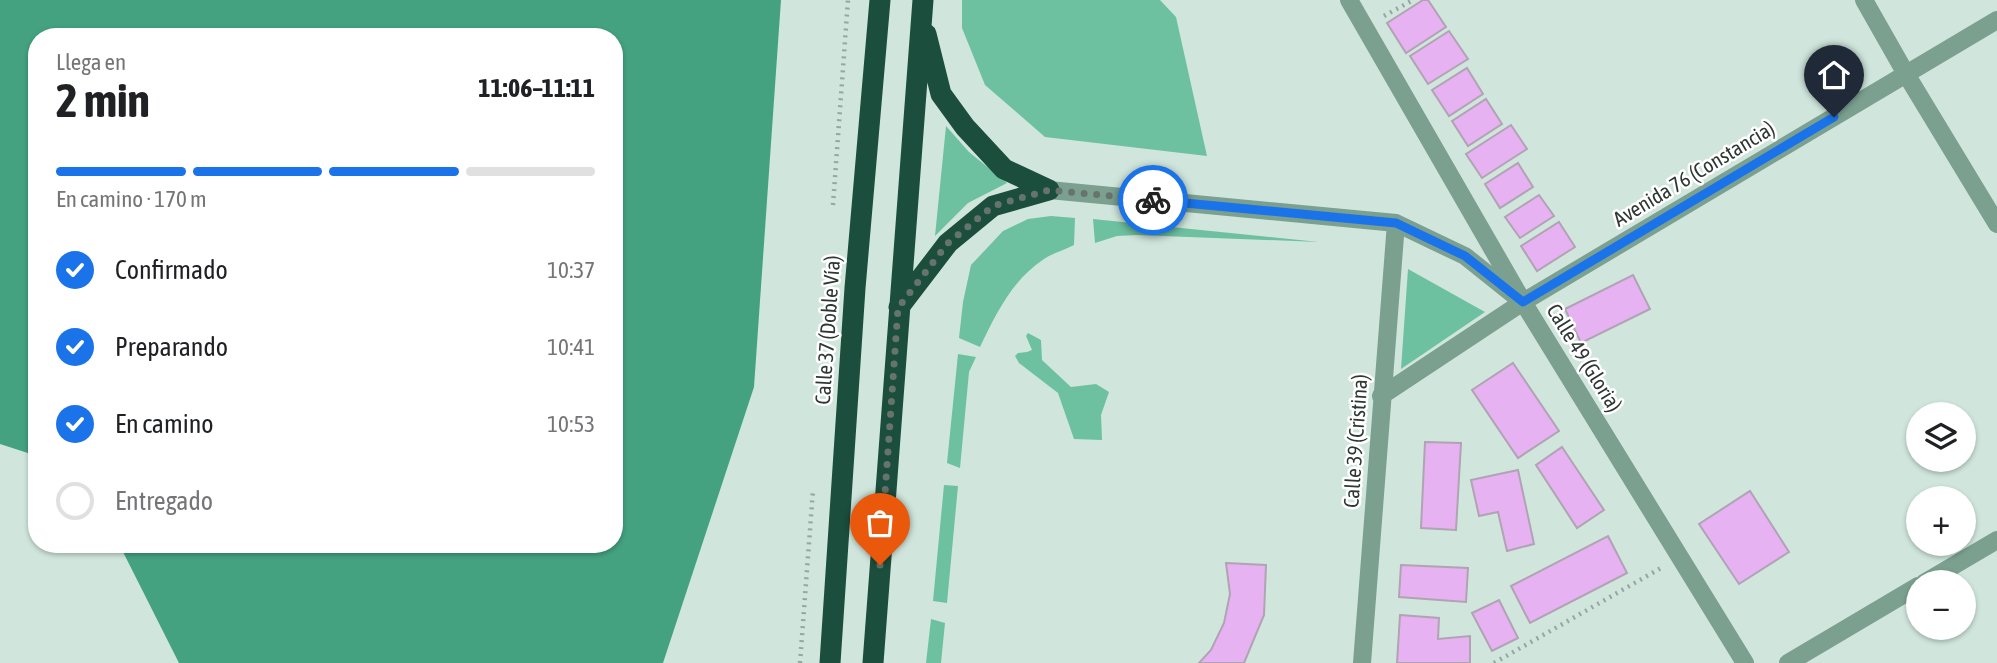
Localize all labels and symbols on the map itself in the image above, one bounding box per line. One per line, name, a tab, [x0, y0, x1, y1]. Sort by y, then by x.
pin	[1804, 45, 1864, 117]
street label: Avenida 76 (Constancia)	[1609, 116, 1778, 231]
courier	[1118, 165, 1188, 235]
street label: Calle 37 (Doble Vía)	[810, 255, 844, 405]
street label: Calle 49 (Gloria)	[1542, 299, 1627, 416]
street label: Calle 39 (Cristina)	[1338, 373, 1372, 509]
pin	[850, 493, 910, 565]

